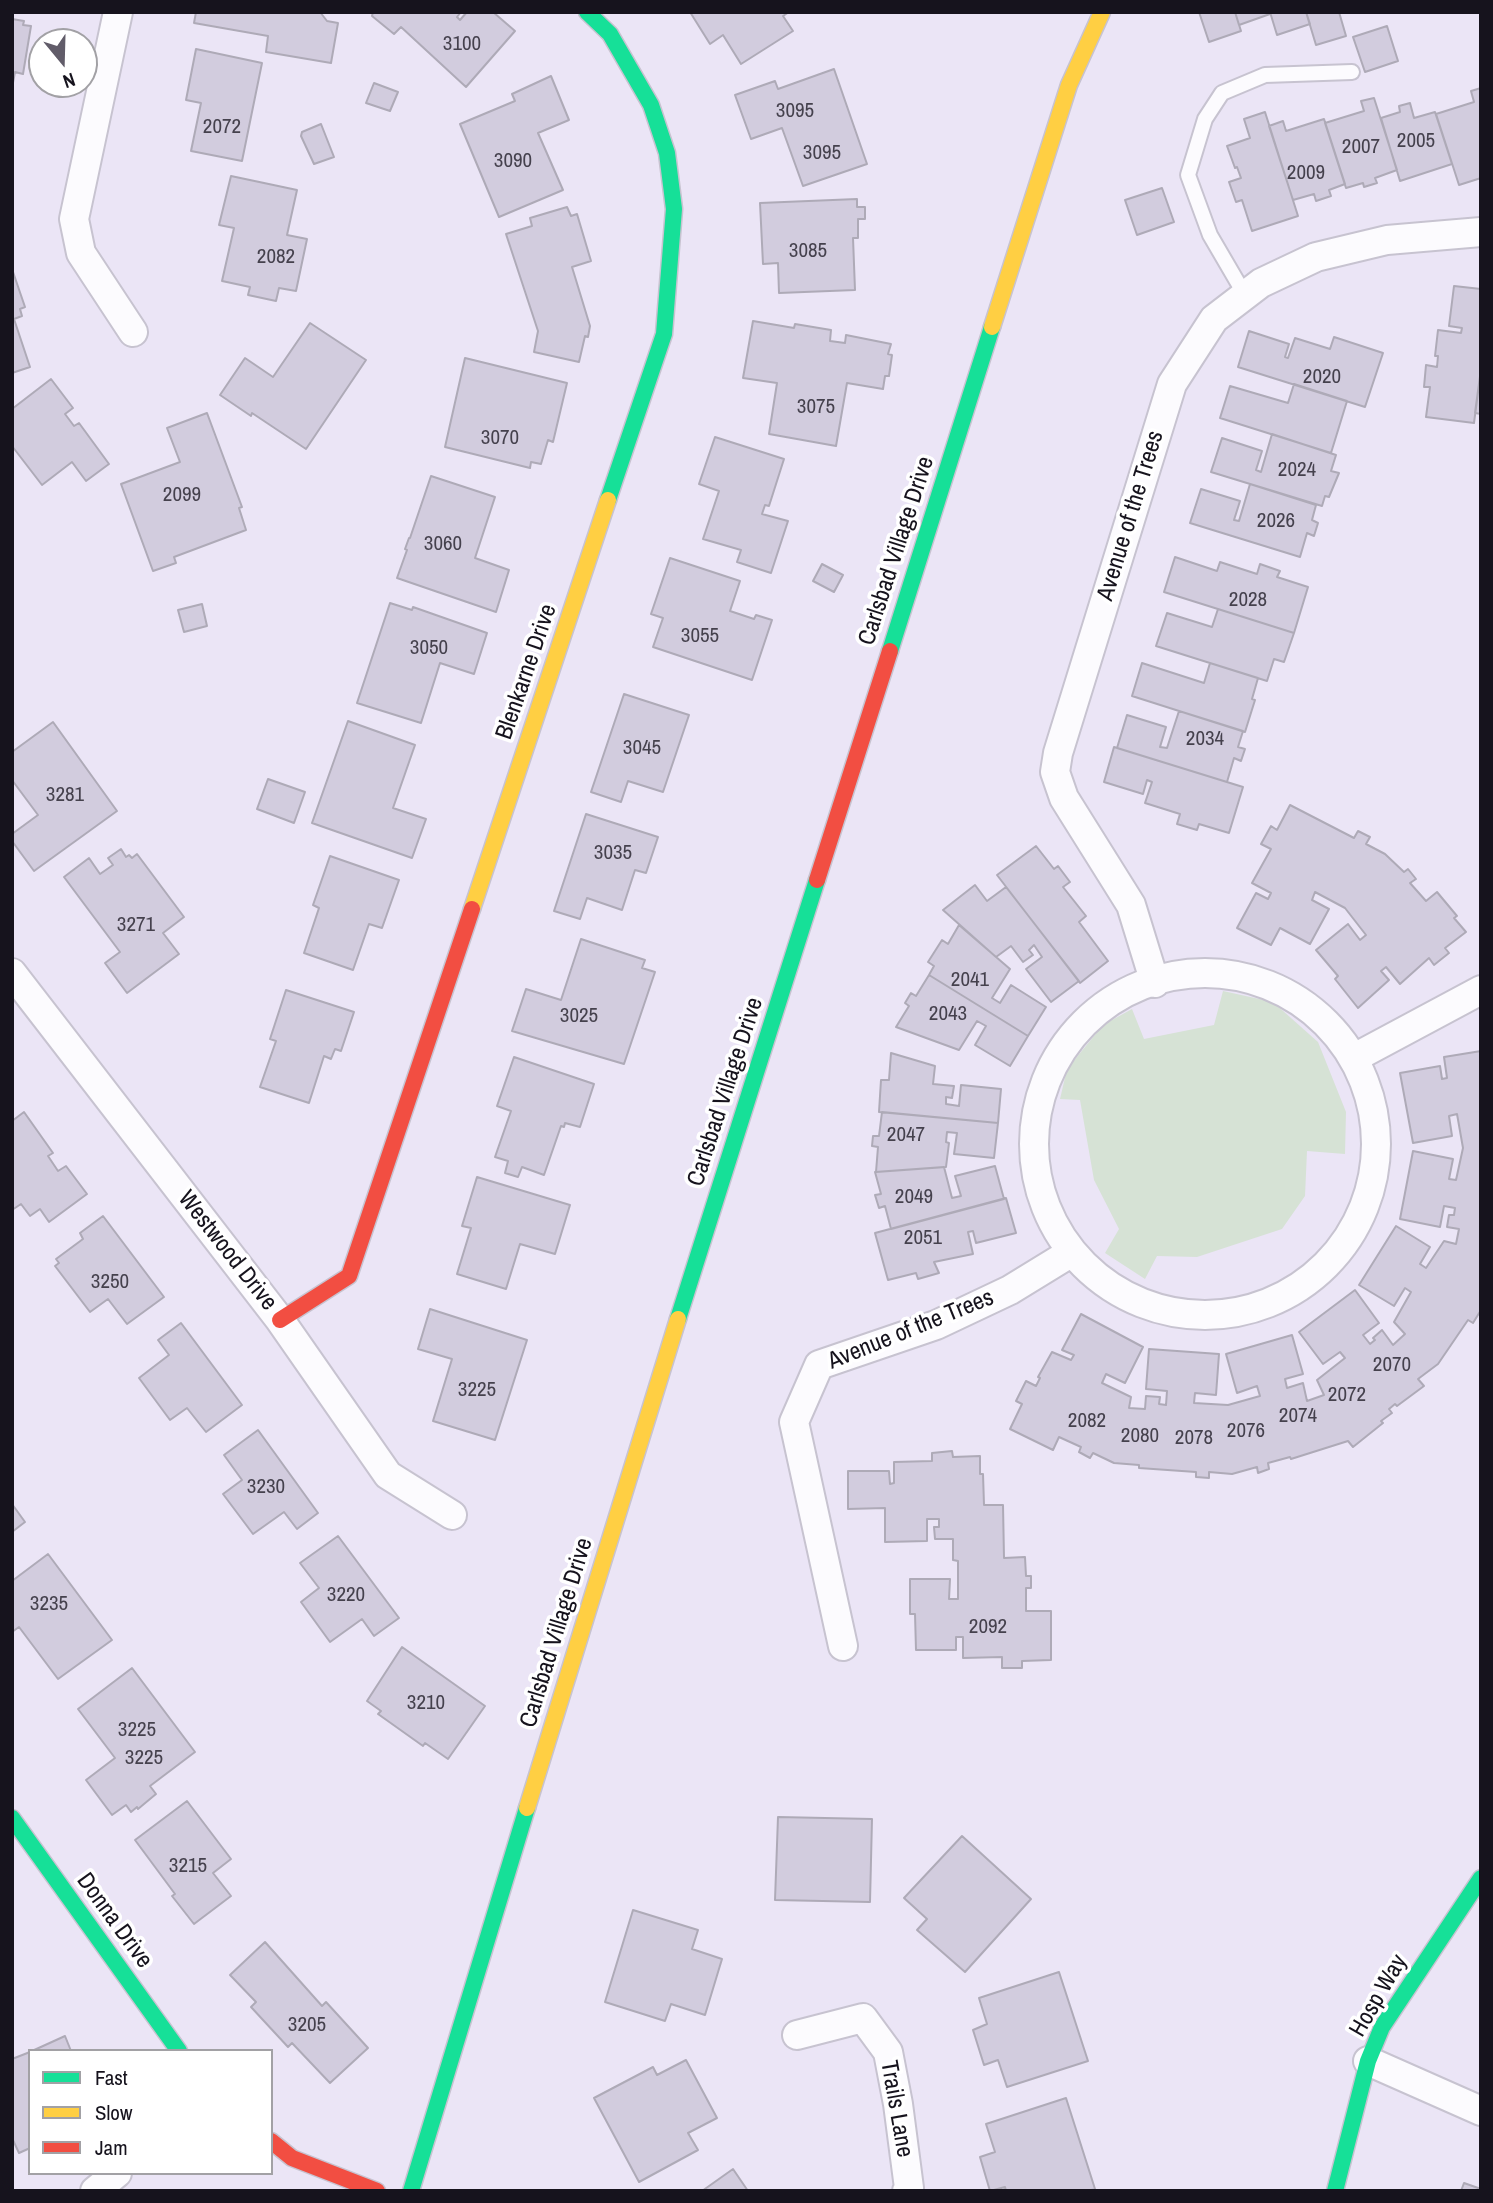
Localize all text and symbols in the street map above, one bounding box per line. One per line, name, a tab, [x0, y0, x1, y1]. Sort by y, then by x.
north arrow	[28, 28, 98, 98]
house number: 3100	[443, 31, 481, 57]
text: N	[60, 67, 79, 95]
house number: 3095	[776, 98, 814, 124]
house number: 2072	[203, 114, 241, 140]
house number: 2005	[1397, 128, 1435, 154]
house number: 2007	[1342, 134, 1380, 160]
house number: 3095	[803, 140, 841, 166]
house number: 3090	[494, 148, 532, 174]
house number: 2009	[1287, 160, 1325, 186]
house number: 3085	[789, 238, 827, 264]
house number: 2082	[257, 244, 295, 270]
house number: 2020	[1303, 364, 1341, 390]
house number: 3075	[797, 394, 835, 420]
house number: 3070	[481, 425, 519, 451]
street label: Avenue of the Trees	[1091, 428, 1171, 604]
street label: Carlsbad Village Drive	[853, 453, 941, 649]
house number: 2024	[1278, 457, 1316, 483]
house number: 2099	[163, 482, 201, 508]
house number: 2026	[1257, 508, 1295, 534]
house number: 3060	[424, 531, 462, 557]
house number: 2028	[1229, 587, 1267, 613]
street label: Blenkarne Drive	[490, 601, 564, 743]
house number: 3055	[681, 623, 719, 649]
house number: 3050	[410, 635, 448, 661]
house number: 2034	[1186, 726, 1224, 752]
house number: 3045	[623, 735, 661, 761]
house number: 3281	[46, 782, 84, 808]
house number: 3035	[594, 840, 632, 866]
house number: 3271	[117, 912, 155, 938]
house number: 2041	[951, 967, 989, 993]
street label: Carlsbad Village Drive	[682, 994, 770, 1190]
house number: 2043	[929, 1001, 967, 1027]
house number: 3025	[560, 1003, 598, 1029]
house number: 2047	[887, 1122, 925, 1148]
house number: 2049	[895, 1184, 933, 1210]
street label: Westwood Drive	[171, 1185, 283, 1317]
house number: 2051	[904, 1225, 942, 1251]
house number: 3250	[91, 1269, 129, 1295]
street label: Avenue of the Trees	[824, 1284, 998, 1376]
house number: 2070	[1373, 1352, 1411, 1378]
house number: 3225	[458, 1377, 496, 1403]
house number: 2072	[1328, 1382, 1366, 1408]
house number: 2074	[1279, 1403, 1317, 1429]
house number: 2082	[1068, 1408, 1106, 1434]
house number: 2076	[1227, 1418, 1265, 1444]
house number: 2080	[1121, 1423, 1159, 1449]
house number: 2078	[1175, 1425, 1213, 1451]
house number: 3230	[247, 1474, 285, 1500]
street label: Carlsbad Village Drive	[514, 1535, 600, 1731]
house number: 3220	[327, 1582, 365, 1608]
house number: 3235	[30, 1591, 68, 1617]
house number: 2092	[969, 1614, 1007, 1640]
house number: 3210	[407, 1690, 445, 1716]
house number: 3225	[118, 1717, 156, 1743]
house number: 3225	[125, 1745, 163, 1771]
house number: 3215	[169, 1853, 207, 1879]
street label: Donna Drive	[70, 1868, 158, 1974]
street label: Hosp Way	[1344, 1950, 1414, 2042]
house number: 3205	[288, 2012, 326, 2038]
legend	[28, 2049, 273, 2175]
street label: Trails Lane	[873, 2058, 919, 2160]
text: Fast	[95, 2063, 128, 2092]
text: Slow	[95, 2098, 132, 2127]
text: Jam	[95, 2133, 128, 2162]

